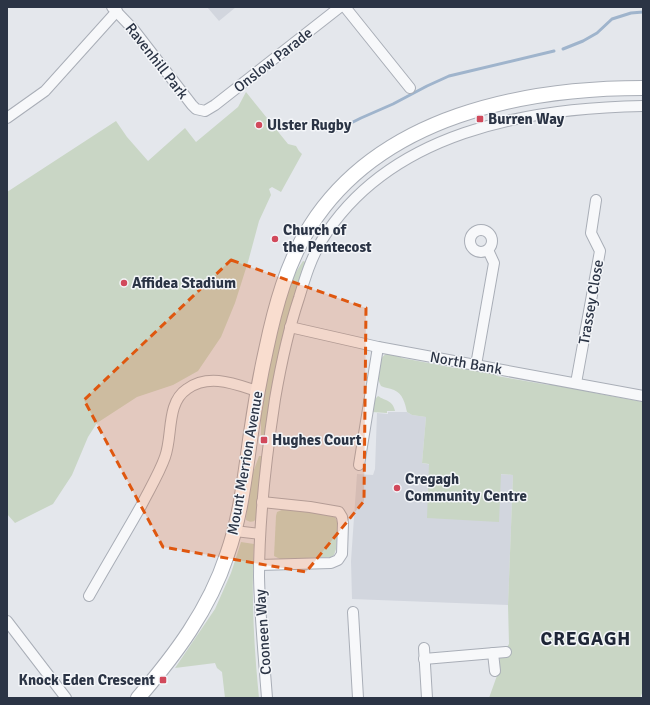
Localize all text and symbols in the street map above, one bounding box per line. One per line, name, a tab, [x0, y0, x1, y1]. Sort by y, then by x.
street label: Ravenhill Park	[122, 19, 193, 103]
street label: Onslow Parade	[230, 24, 316, 96]
place label: Burren Way	[488, 110, 565, 128]
marker: Burren Way	[475, 114, 485, 124]
place label: Ulster Rugby	[267, 116, 352, 134]
marker: Ulster Rugby	[254, 120, 264, 130]
place label: Church of the Pentecost	[282, 221, 372, 256]
marker: Church of the Pentecost	[270, 234, 280, 244]
street label: Trassey Close	[575, 258, 607, 346]
place label: Affidea Stadium	[132, 274, 236, 292]
marker: Affidea Stadium	[119, 278, 129, 288]
street label: North Bank	[429, 348, 504, 378]
street label: Mount Merrion Avenue	[223, 390, 267, 536]
place label: Hughes Court	[272, 431, 362, 449]
marker: Hughes Court	[259, 435, 269, 445]
place label: Cregagh Community Centre	[405, 470, 527, 505]
marker: Cregagh Community Centre	[392, 483, 402, 493]
street label: Cooneen Way	[251, 589, 275, 675]
district label: CREGAGH	[541, 627, 631, 651]
place label: Knock Eden Crescent	[19, 671, 155, 689]
marker: Knock Eden Crescent	[158, 675, 168, 685]

